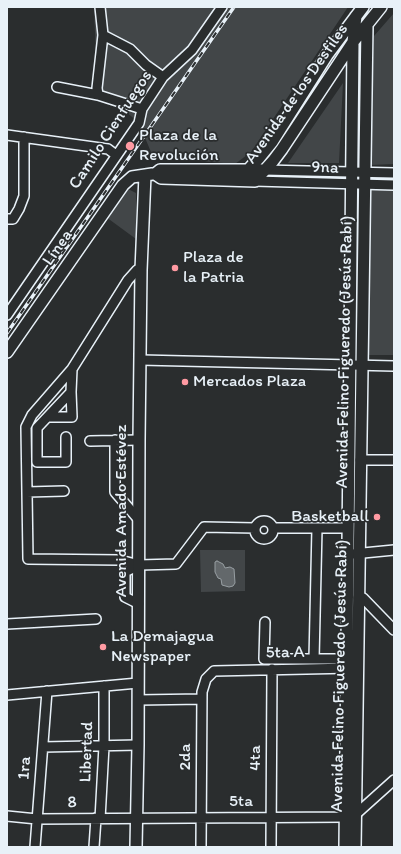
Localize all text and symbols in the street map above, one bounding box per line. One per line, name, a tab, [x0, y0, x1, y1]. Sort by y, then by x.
street label: Avenida de los Desfiles	[241, 20, 353, 168]
street label: Camilo Cienfuegos	[65, 67, 157, 193]
place label: Plaza de la Revolución	[139, 126, 219, 166]
marker: Plaza de la Revolución	[124, 140, 136, 152]
street label: 9na	[311, 157, 339, 179]
street label: Avenida Felino Figueredo (Jesús Rabí)	[332, 216, 358, 488]
street label: Línea	[38, 226, 78, 270]
place label: Plaza de la Patria	[183, 248, 244, 288]
marker: Plaza de la Patria	[170, 263, 180, 273]
place label: Mercados Plaza	[193, 372, 306, 392]
marker: Mercados Plaza	[180, 377, 190, 387]
street label: Avenida Amado Estévez	[112, 425, 132, 597]
place label: Basketball	[291, 507, 369, 527]
marker: Basketball	[372, 512, 382, 522]
street label: Avenida Felino Figueredo (Jesús Rabí)	[327, 540, 353, 812]
place label: La Demajagua Newspaper	[111, 627, 214, 667]
marker: La Demajagua Newspaper	[98, 642, 108, 652]
street label: 5ta A	[265, 642, 305, 664]
street label: Libertad	[76, 721, 98, 783]
street label: 2da	[176, 743, 196, 771]
street label: 4ta	[246, 745, 266, 771]
street label: 1ra	[14, 756, 36, 780]
street label: 5ta	[229, 792, 253, 812]
street label: 8	[67, 793, 77, 813]

